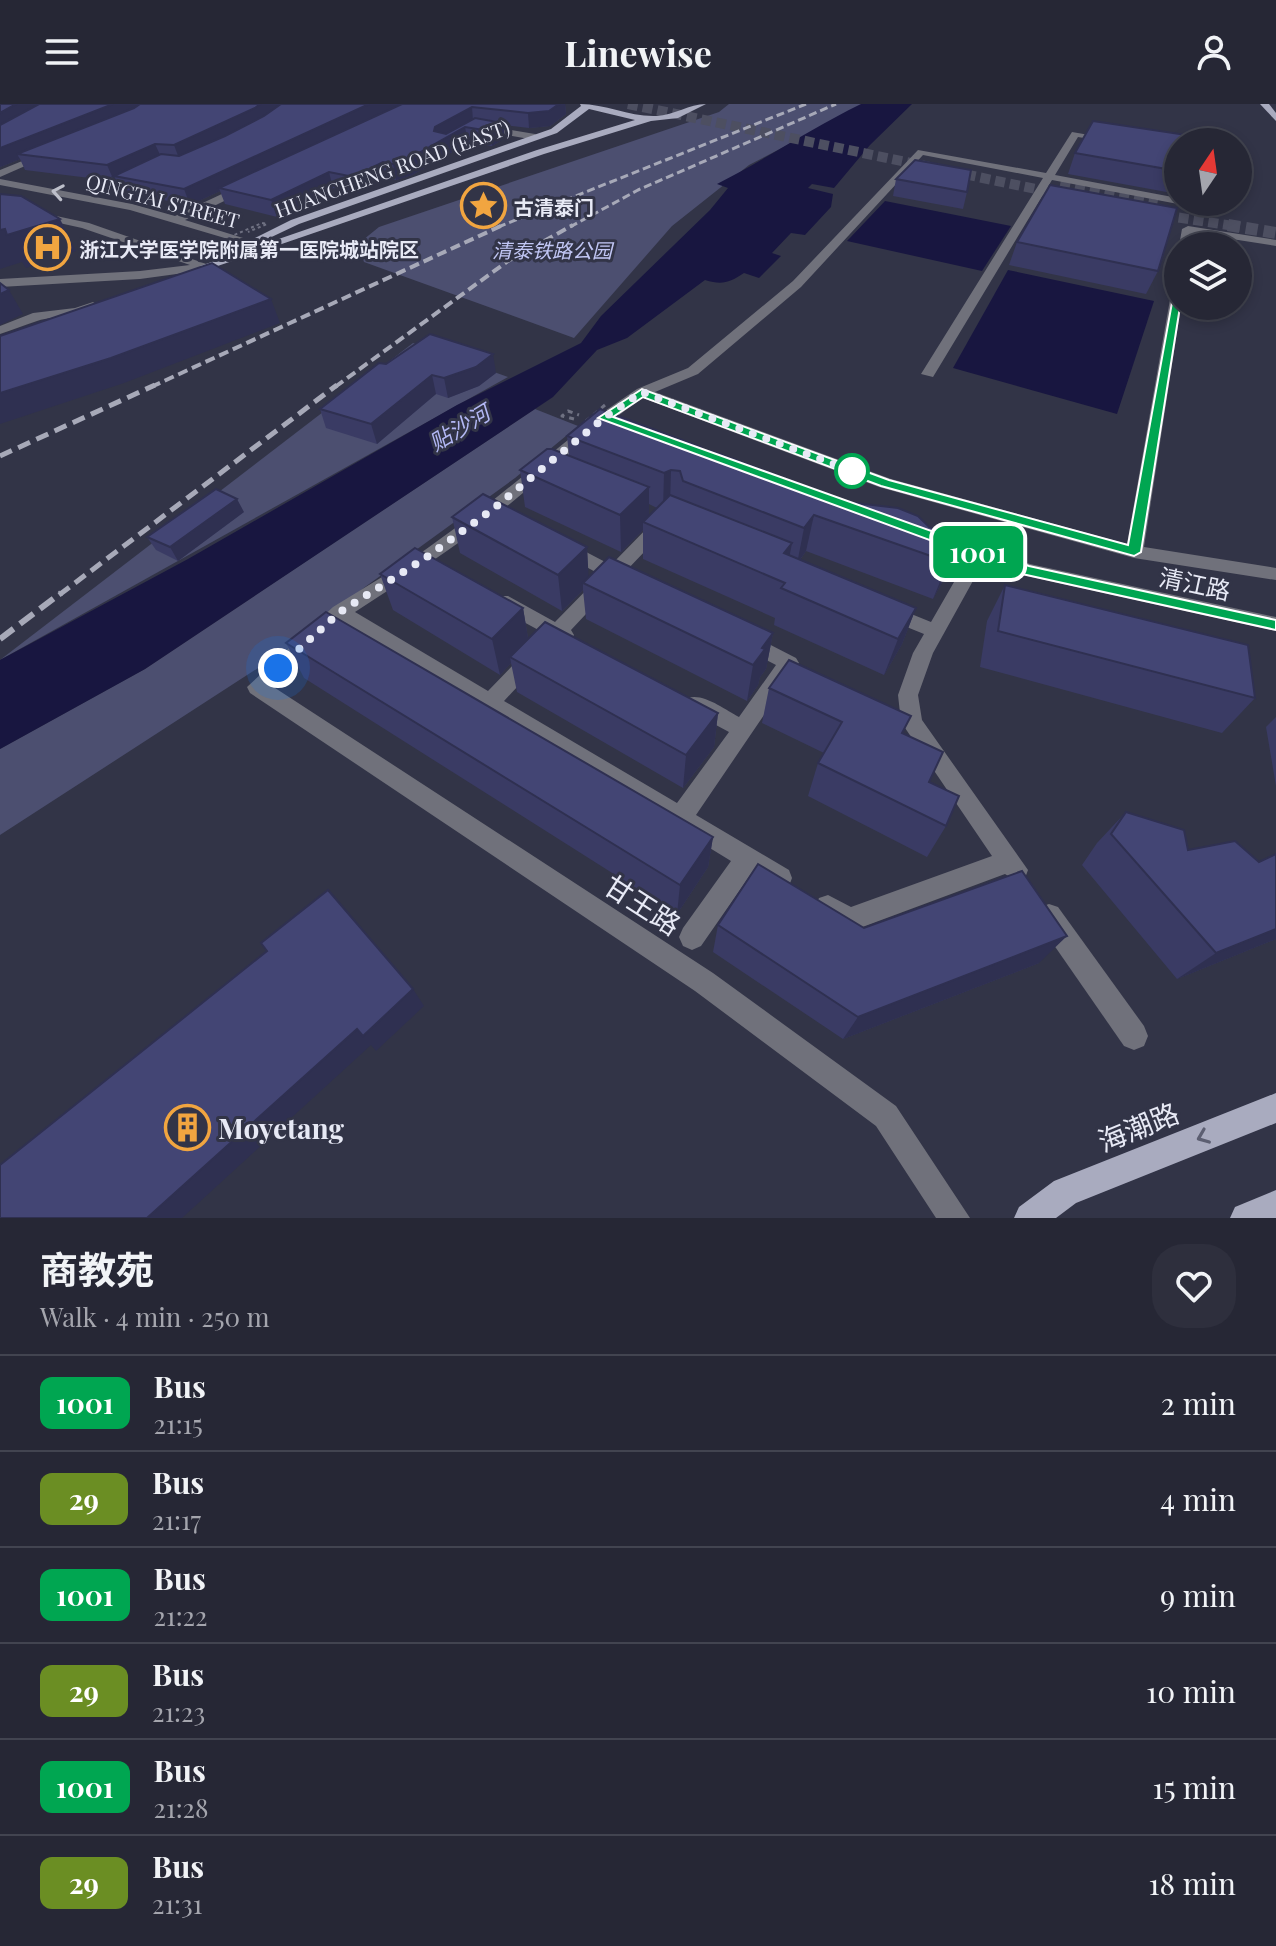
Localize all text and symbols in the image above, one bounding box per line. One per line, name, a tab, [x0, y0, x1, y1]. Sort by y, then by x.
text: Linewise	[564, 28, 712, 76]
icon: menu	[40, 30, 84, 74]
icon: person	[1192, 30, 1236, 74]
street label: HUANCHENG ROAD (EAST)	[271, 113, 513, 223]
north arrow	[1164, 128, 1252, 216]
map controls	[1164, 128, 1252, 320]
street label: QINGTAI STREET	[83, 167, 243, 233]
place icon: 古清泰门	[459, 182, 507, 230]
one-way arrow	[51, 184, 65, 201]
place label: 古清泰门	[514, 193, 594, 220]
hospital icon: 浙江大学医学院附属第一医院城站院区	[24, 224, 72, 272]
button: layers	[1164, 232, 1252, 320]
place label: 浙江大学医学院附属第一医院城站院区	[79, 235, 419, 262]
park label: 清泰铁路公园	[492, 236, 615, 263]
water label: 贴沙河	[423, 395, 498, 457]
unlabelled marker	[835, 454, 869, 488]
line badge: 1001	[922, 526, 1034, 578]
text: 1001	[949, 533, 1007, 570]
street label: 清江路	[1156, 560, 1234, 606]
your location	[258, 648, 298, 688]
street label: 甘王路	[598, 866, 688, 942]
street label: 海潮路	[1092, 1093, 1184, 1159]
building icon: Moyetang	[163, 1103, 211, 1151]
place label: Moyetang	[218, 1109, 344, 1146]
one-way arrow	[1197, 1127, 1211, 1144]
text: 商教苑	[40, 1243, 154, 1294]
button: heart	[1152, 1244, 1236, 1328]
text: Walk · 4 min · 250 m	[40, 1299, 270, 1334]
text: Bus	[154, 1366, 206, 1406]
text: 2 min	[1161, 1383, 1236, 1423]
text: 1001	[56, 1384, 114, 1421]
text: 21:15	[154, 1406, 203, 1441]
text: Bus	[152, 1462, 204, 1502]
text: 4 min	[1160, 1479, 1236, 1519]
text: 29	[69, 1480, 99, 1517]
text: 21:17	[152, 1502, 201, 1537]
text: Bus	[154, 1558, 206, 1598]
text: 9 min	[1160, 1575, 1236, 1615]
text: 1001	[56, 1576, 114, 1613]
text: 21:22	[154, 1598, 207, 1633]
text: Bus	[152, 1654, 204, 1694]
text: 10 min	[1146, 1671, 1236, 1711]
text: 29	[69, 1672, 99, 1709]
text: 21:23	[152, 1694, 205, 1729]
text: Bus	[154, 1750, 206, 1790]
text: 15 min	[1152, 1767, 1236, 1807]
text: 1001	[56, 1768, 114, 1805]
text: 21:28	[154, 1790, 209, 1825]
text: Bus	[152, 1846, 204, 1886]
text: 18 min	[1148, 1863, 1236, 1903]
text: 29	[69, 1864, 99, 1901]
text: 21:31	[152, 1886, 202, 1921]

